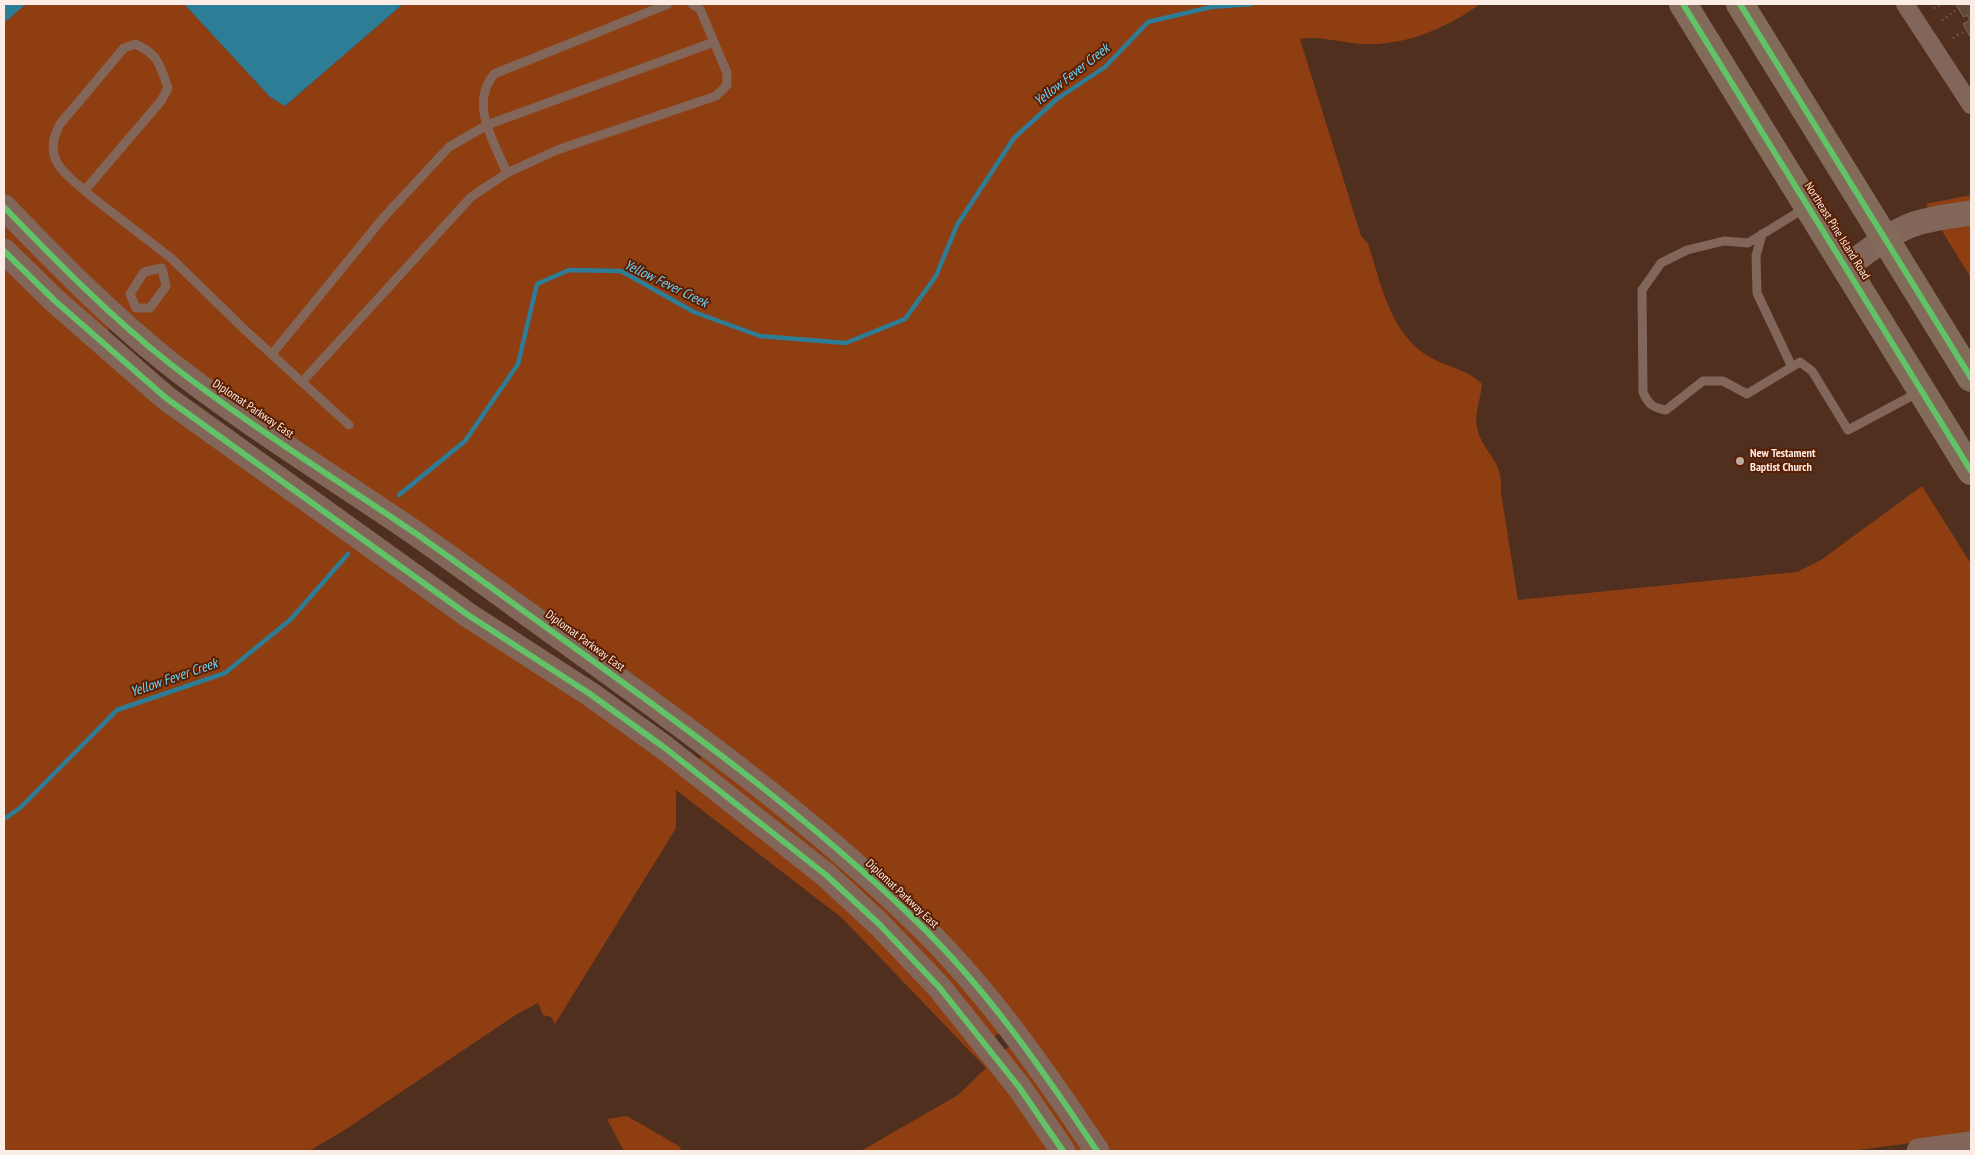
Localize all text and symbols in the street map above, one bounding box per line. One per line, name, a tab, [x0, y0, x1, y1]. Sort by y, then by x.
water label: Yellow Fever Creek	[1031, 40, 1113, 110]
street label: Northeast Pine Island Road	[1801, 180, 1873, 282]
water label: Yellow Fever Creek	[621, 256, 711, 312]
street label: Diplomat Parkway East	[210, 377, 296, 441]
place label: New Testament Baptist Church	[1750, 447, 1815, 475]
marker: New Testament Baptist Church	[1734, 455, 1746, 467]
street label: Diplomat Parkway East	[542, 607, 628, 675]
water label: Yellow Fever Creek	[128, 655, 220, 701]
street label: Diplomat Parkway East	[862, 856, 942, 932]

